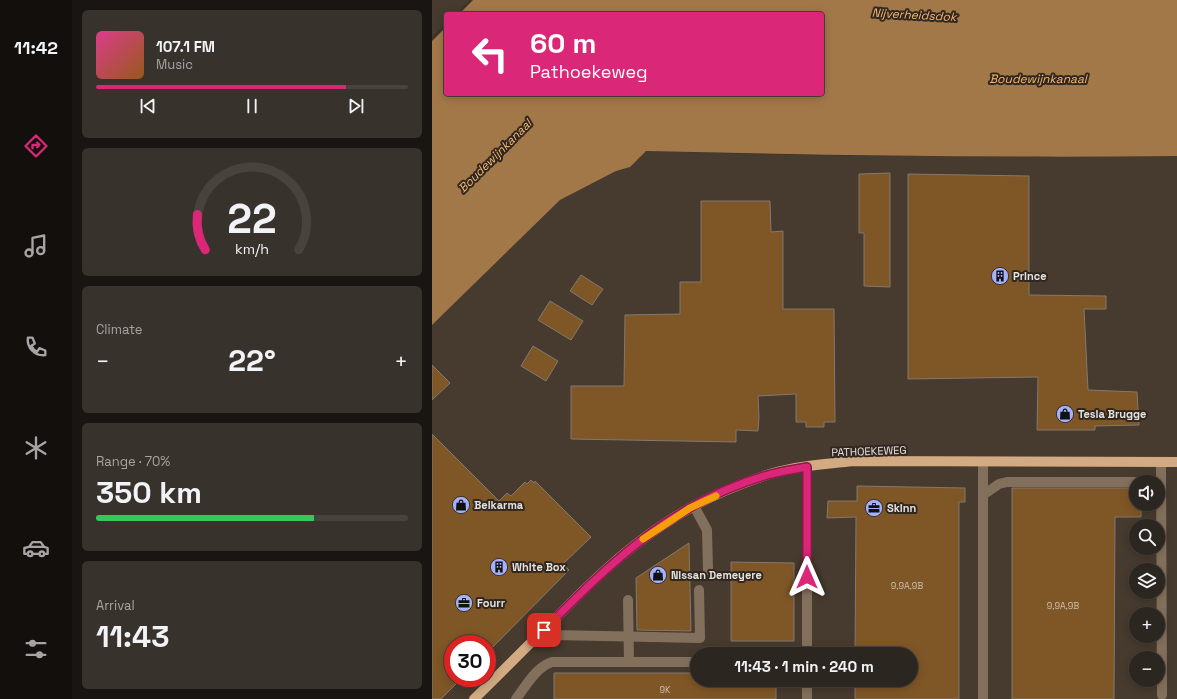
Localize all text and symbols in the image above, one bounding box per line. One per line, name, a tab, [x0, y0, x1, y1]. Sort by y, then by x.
water label: Nijverheidsdok	[871, 5, 958, 25]
text: 60 m	[530, 25, 596, 61]
icon: left	[464, 28, 516, 80]
text: 11:42	[14, 36, 58, 59]
text: 107.1 FM	[156, 37, 215, 56]
text: Music	[156, 56, 193, 73]
text: Pathoekeweg	[530, 60, 648, 83]
water label: Boudewijnkanaal	[989, 71, 1089, 87]
icon: previous	[137, 95, 159, 117]
icon: pause	[241, 95, 263, 117]
icon: next	[345, 95, 367, 117]
water label: Boudewijnkanaal	[455, 114, 537, 196]
icon: directions	[22, 132, 50, 160]
text: 22	[227, 191, 277, 244]
icon: music	[22, 232, 50, 260]
text: km/h	[235, 239, 269, 257]
building icon: Prince	[990, 266, 1010, 286]
place label: Prince	[1013, 269, 1047, 283]
text: Climate	[96, 321, 142, 338]
icon: phone	[22, 333, 50, 361]
text: 22°	[228, 341, 276, 380]
text: −	[96, 347, 110, 375]
text: +	[394, 347, 408, 375]
shop icon: Tesla Brugge	[1055, 404, 1075, 424]
place label: Tesla Brugge	[1078, 407, 1146, 421]
icon: climate	[22, 434, 50, 462]
street label: PATHOEKEWEG	[831, 443, 907, 459]
text: Range · 70%	[96, 453, 170, 470]
text: 350 km	[96, 473, 202, 512]
map controls	[1129, 475, 1165, 687]
button: sound	[1129, 475, 1165, 511]
shop icon: Belkarma	[451, 495, 471, 515]
place label: Belkarma	[474, 498, 524, 512]
office icon: Skinn	[864, 498, 884, 518]
place label: Skinn	[887, 501, 917, 515]
button: search	[1129, 519, 1165, 555]
icon: car	[22, 534, 50, 562]
position arrow	[786, 556, 828, 598]
building icon: White Box	[489, 557, 509, 577]
place label: White Box	[512, 560, 566, 574]
button: layers	[1129, 563, 1165, 599]
shop icon: Nissan Demeyere	[648, 565, 668, 585]
place label: Nissan Demeyere	[671, 568, 762, 582]
house number: 9,9A,9B	[891, 580, 923, 592]
office icon: Fourr	[454, 593, 474, 613]
place label: Fourr	[477, 596, 506, 610]
text: Arrival	[96, 597, 135, 614]
house number: 9,9A,9B	[1047, 600, 1079, 612]
button: +	[1129, 607, 1165, 643]
pin	[527, 613, 561, 647]
text: 11:43	[96, 617, 169, 656]
icon: arrive	[533, 619, 555, 641]
icon: filters	[22, 635, 50, 663]
speed limit sign: 30	[444, 635, 496, 687]
button: −	[1129, 651, 1165, 687]
text: 11:43 · 1 min · 240 m	[734, 657, 874, 676]
house number: 9K	[660, 684, 671, 696]

